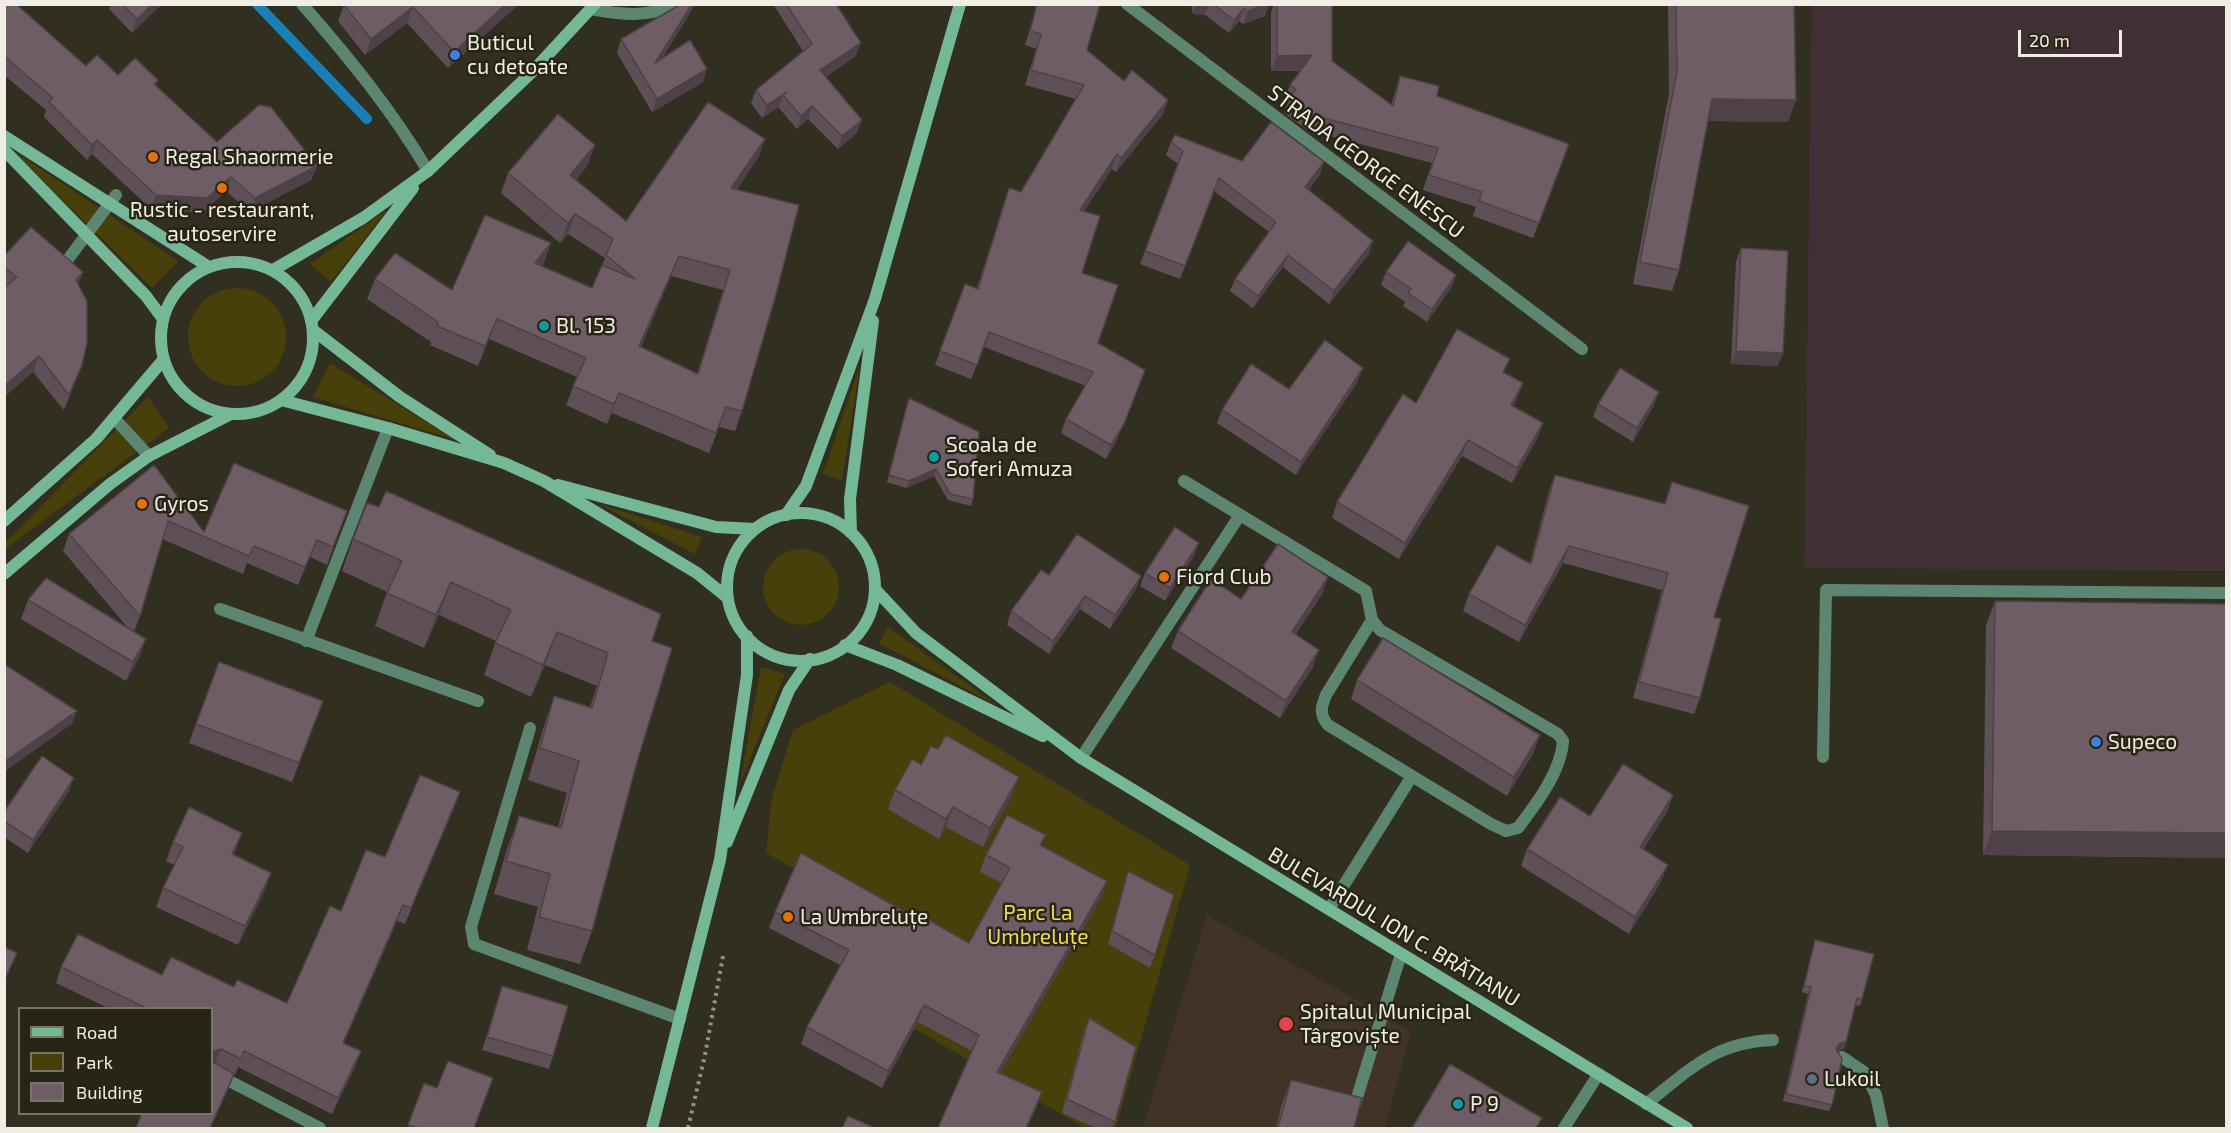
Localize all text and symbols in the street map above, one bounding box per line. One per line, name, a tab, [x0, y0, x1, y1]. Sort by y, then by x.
scale bar	[2021, 18, 2124, 56]
text: 20 m	[2029, 29, 2070, 51]
place label: Buticul cu detoate	[467, 30, 568, 80]
marker: Buticul cu detoate	[448, 48, 462, 62]
street label: STRADA GEORGE ENESCU	[1263, 80, 1469, 244]
place label: Regal Shaormerie	[165, 144, 334, 170]
marker: Regal Shaormerie	[146, 150, 160, 164]
marker: Rustic - restaurant, autoservire	[215, 181, 229, 195]
place label: Rustic - restaurant, autoservire	[130, 197, 314, 247]
place label: Bl. 153	[556, 313, 616, 339]
marker: Bl. 153	[537, 319, 551, 333]
place label: Scoala de Soferi Amuza	[946, 432, 1073, 482]
marker: Scoala de Soferi Amuza	[927, 450, 941, 464]
place label: Gyros	[154, 491, 209, 517]
marker: Gyros	[135, 497, 149, 511]
place label: Fiord Club	[1176, 564, 1272, 590]
marker: Fiord Club	[1157, 570, 1171, 584]
place label: Supeco	[2108, 729, 2177, 755]
marker: Supeco	[2089, 735, 2103, 749]
street label: BULEVARDUL ION C. BRĂTIANU	[1264, 842, 1524, 1012]
park label: Parc La Umbreluțe	[987, 900, 1089, 950]
place label: La Umbreluțe	[800, 904, 928, 930]
marker: La Umbreluțe	[781, 910, 795, 924]
place label: Spitalul Municipal Târgoviște	[1300, 999, 1471, 1049]
legend	[18, 1007, 213, 1115]
marker: Spitalul Municipal Târgoviște	[1277, 1015, 1295, 1033]
text: Road	[76, 1021, 117, 1043]
text: Park	[76, 1051, 113, 1073]
place label: Lukoil	[1824, 1066, 1881, 1092]
marker: Lukoil	[1805, 1072, 1819, 1086]
text: Building	[76, 1081, 143, 1103]
place label: P 9	[1470, 1091, 1499, 1117]
marker: P 9	[1451, 1097, 1465, 1111]

